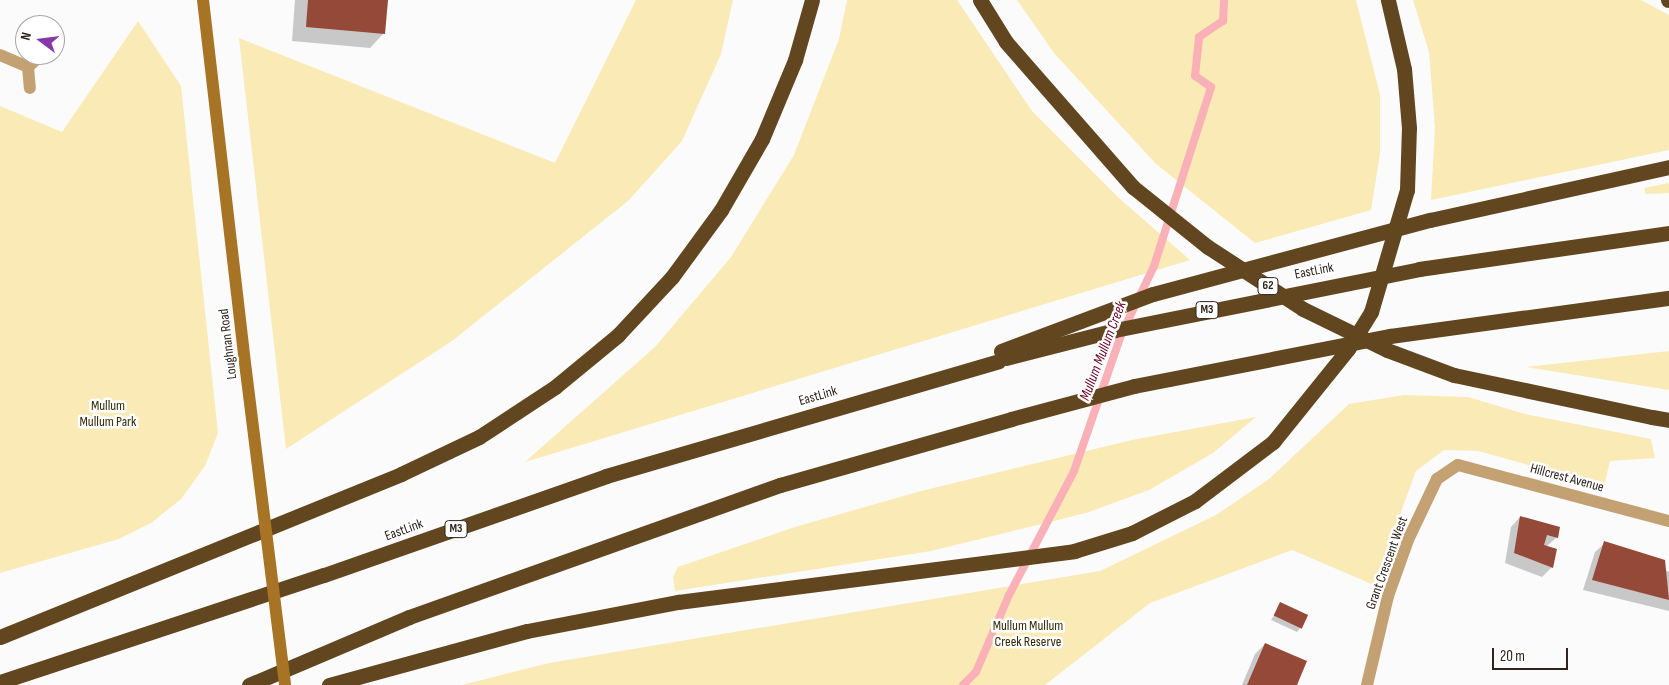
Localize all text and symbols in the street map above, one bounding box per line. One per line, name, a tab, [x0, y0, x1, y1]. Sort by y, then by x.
north arrow	[15, 15, 65, 65]
text: N	[17, 30, 35, 42]
street label: EastLink	[1293, 259, 1335, 283]
road number: 62	[1257, 276, 1279, 296]
water label: Mullum Mullum Creek	[1076, 299, 1130, 403]
road number: M3	[1194, 300, 1220, 320]
street label: Loughnan Road	[215, 308, 241, 380]
street label: EastLink	[797, 382, 839, 410]
park label: Mullum Mullum Park	[80, 398, 136, 431]
street label: Hillcrest Avenue	[1528, 460, 1606, 496]
street label: Grant Crescent West	[1362, 514, 1412, 612]
street label: EastLink	[383, 515, 425, 545]
road number: M3	[444, 520, 468, 538]
park label: Mullum Mullum Creek Reserve	[993, 618, 1063, 650]
scale bar	[1494, 638, 1570, 670]
text: 20 m	[1500, 647, 1525, 666]

